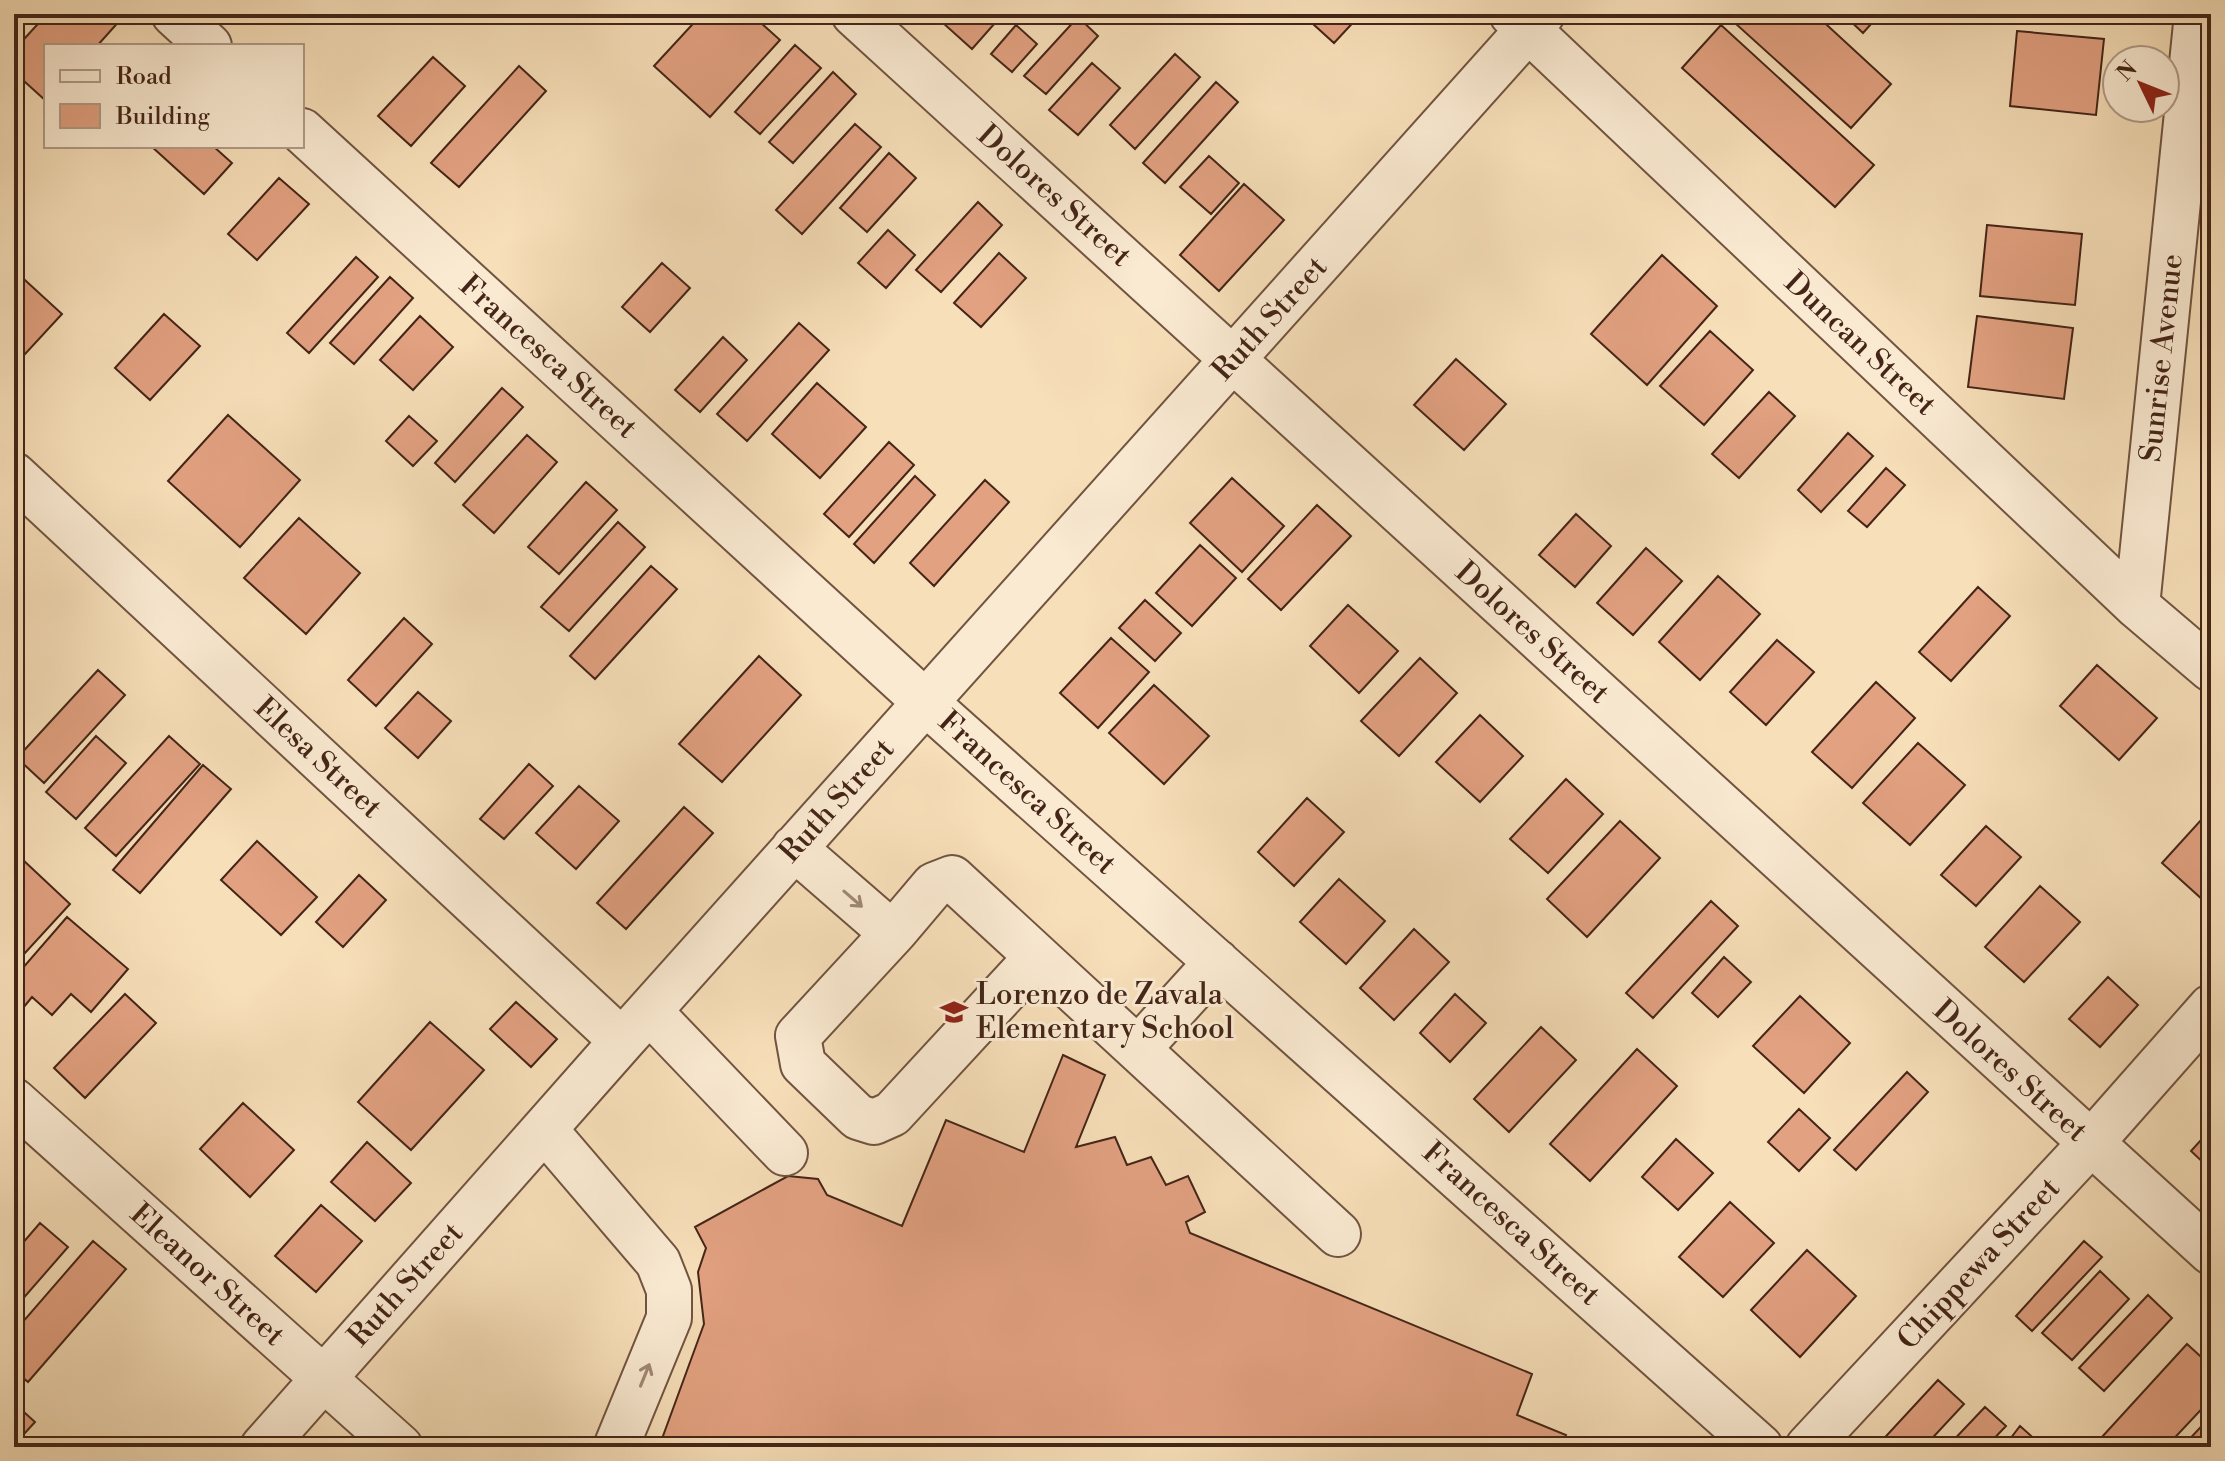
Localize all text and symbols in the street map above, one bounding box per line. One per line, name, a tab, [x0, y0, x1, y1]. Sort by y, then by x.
legend	[44, 44, 304, 148]
north arrow	[2101, 44, 2181, 124]
text: N	[2112, 55, 2144, 87]
text: Road	[116, 62, 172, 92]
text: Building	[115, 102, 210, 132]
street label: Dolores Street	[969, 117, 1139, 275]
street label: Ruth Street	[1204, 249, 1336, 389]
street label: Sunrise Avenue	[2132, 252, 2192, 464]
street label: Duncan Street	[1776, 264, 1944, 424]
street label: Francesca Street	[451, 267, 645, 447]
street label: Dolores Street	[1447, 554, 1617, 712]
street label: Elesa Street	[246, 689, 390, 827]
street label: Francesca Street	[930, 703, 1124, 883]
street label: Ruth Street	[771, 731, 903, 871]
one-way arrow	[842, 890, 862, 908]
place label: Lorenzo de Zavala Elementary School	[976, 976, 1234, 1048]
street label: Dolores Street	[1925, 992, 2095, 1150]
school or university icon: Lorenzo de Zavala Elementary School	[939, 997, 969, 1027]
street label: Francesca Street	[1414, 1134, 1608, 1314]
street label: Chippewa Street	[1889, 1170, 2069, 1358]
street label: Eleanor Street	[122, 1196, 293, 1355]
street label: Ruth Street	[340, 1215, 472, 1355]
one-way arrow	[639, 1363, 654, 1388]

